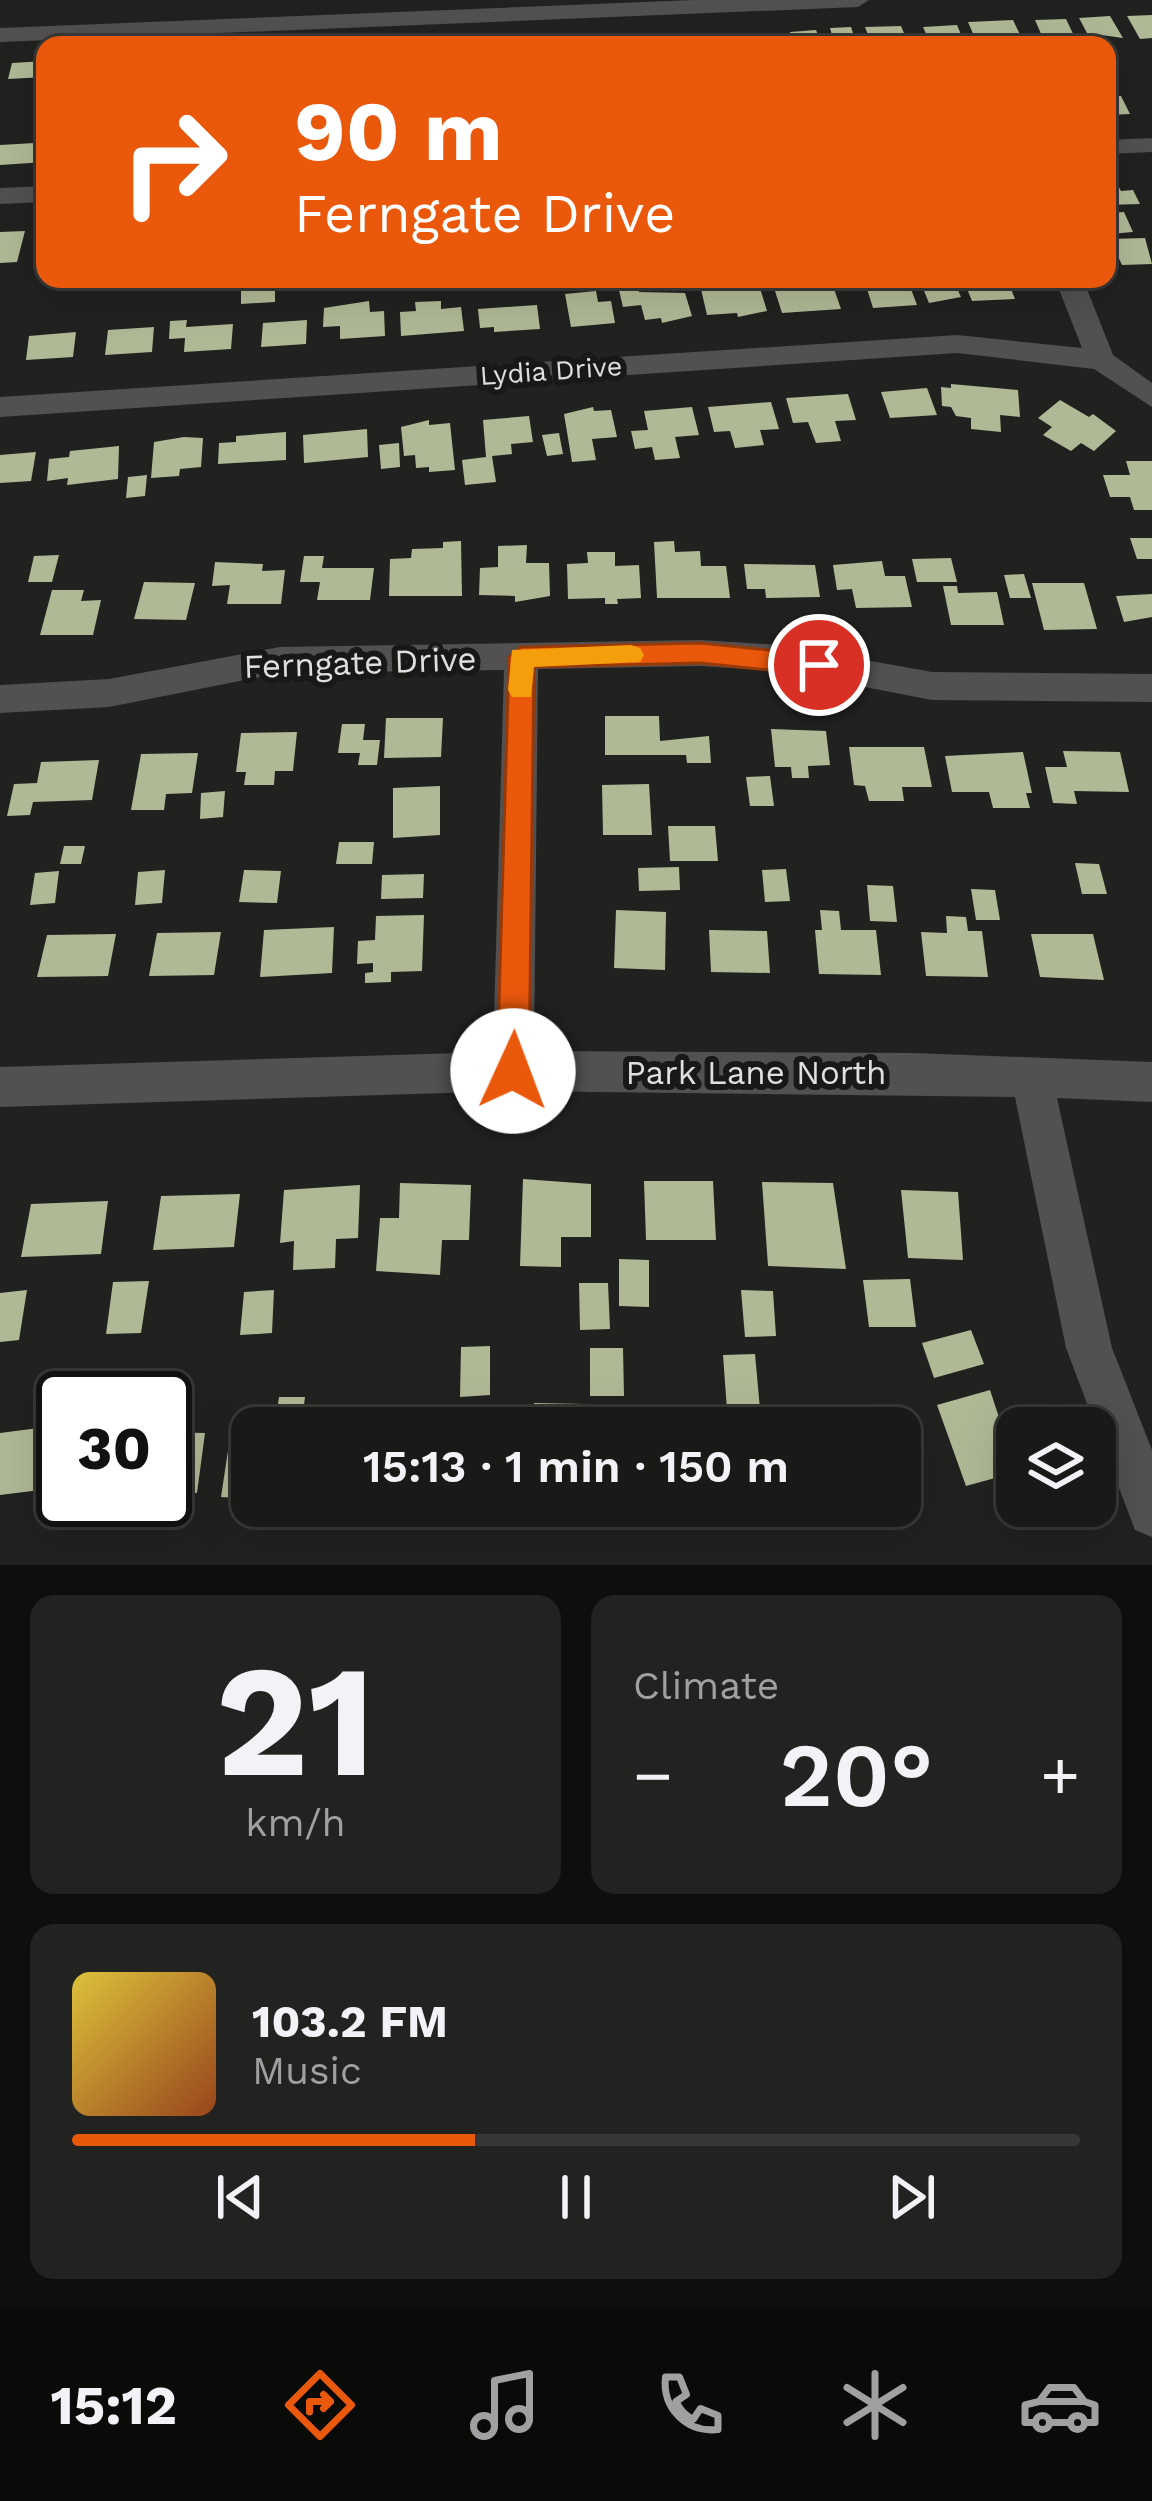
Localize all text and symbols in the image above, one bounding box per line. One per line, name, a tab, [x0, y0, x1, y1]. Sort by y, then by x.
text: 90 m	[294, 82, 503, 180]
icon: right	[96, 84, 252, 240]
text: Ferngate Drive	[294, 182, 675, 245]
street label: Lydia Drive	[479, 350, 623, 392]
pin	[768, 614, 870, 716]
icon: arrive	[786, 632, 852, 698]
street label: Ferngate Drive	[243, 639, 477, 686]
position arrow	[450, 1008, 576, 1134]
street label: Park Lane North	[625, 1053, 887, 1092]
speed limit sign: 30	[36, 1371, 192, 1527]
map controls	[996, 1407, 1116, 1527]
button: layers	[996, 1407, 1116, 1527]
text: 15:13 · 1 min · 150 m	[363, 1440, 789, 1493]
text: 21	[215, 1630, 376, 1813]
text: Climate	[633, 1663, 779, 1708]
text: 20°	[780, 1722, 933, 1828]
text: −	[633, 1737, 673, 1814]
text: +	[1040, 1737, 1080, 1814]
text: km/h	[245, 1800, 346, 1845]
text: 103.2 FM	[252, 1995, 448, 2048]
text: Music	[252, 2048, 362, 2093]
icon: previous	[207, 2164, 273, 2230]
icon: pause	[543, 2164, 609, 2230]
icon: next	[879, 2164, 945, 2230]
icon: directions	[278, 2363, 362, 2447]
icon: music	[463, 2363, 547, 2447]
icon: phone	[648, 2363, 732, 2447]
icon: climate	[833, 2363, 917, 2447]
icon: car	[1018, 2363, 1102, 2447]
text: 15:12	[50, 2374, 177, 2437]

